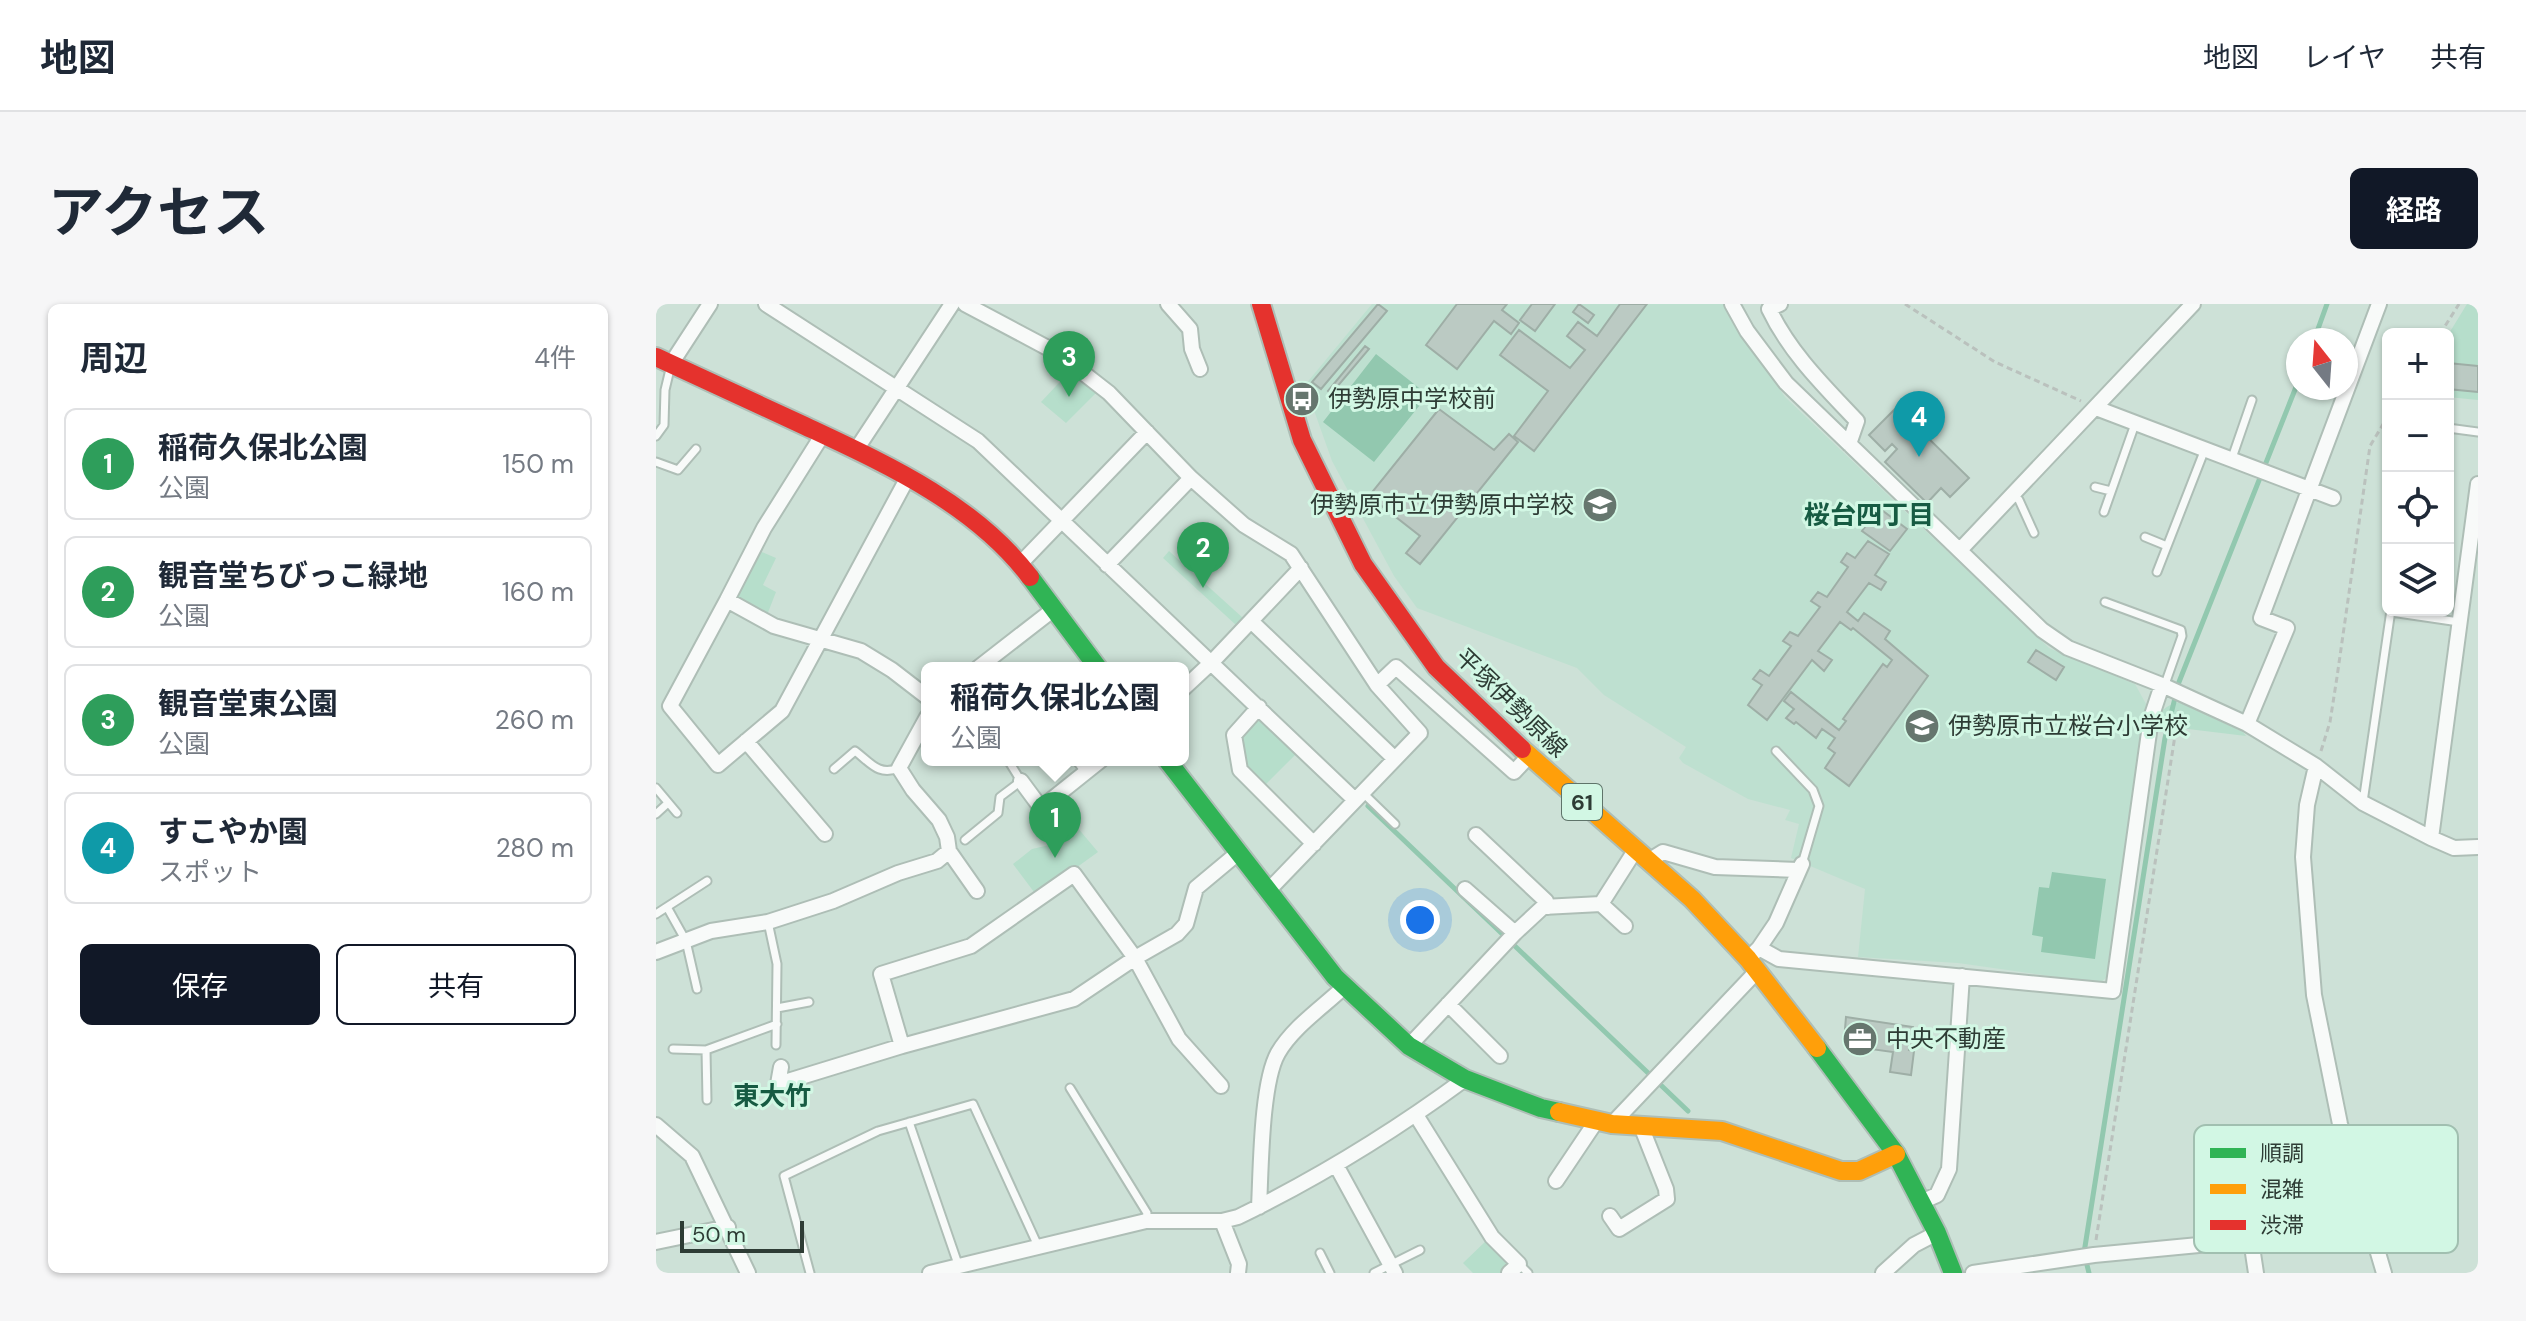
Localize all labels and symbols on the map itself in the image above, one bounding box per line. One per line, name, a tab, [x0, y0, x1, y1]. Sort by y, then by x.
north arrow	[2286, 328, 2358, 400]
pin: 3	[1043, 331, 1095, 397]
bus stop icon: 伊勢原中学校前	[1283, 380, 1321, 418]
place label: 伊勢原中学校前	[1328, 383, 1496, 414]
pin: 4	[1893, 391, 1945, 457]
school or university icon: 伊勢原市立伊勢原中学校	[1581, 486, 1619, 524]
place label: 伊勢原市立伊勢原中学校	[1310, 489, 1574, 520]
district label: 桜台四丁目	[1804, 498, 1934, 532]
pin: 2	[1177, 522, 1229, 588]
street label: 平塚伊勢原線	[1449, 641, 1574, 764]
school or university icon: 伊勢原市立桜台小学校	[1903, 707, 1941, 745]
place label: 伊勢原市立桜台小学校	[1948, 710, 2188, 741]
road number: 61	[1562, 784, 1602, 820]
pin: 1	[1029, 792, 1081, 858]
your location	[1400, 900, 1440, 940]
office icon: 中央不動産	[1841, 1020, 1879, 1058]
place label: 中央不動産	[1886, 1023, 2006, 1054]
district label: 東大竹	[733, 1079, 811, 1113]
legend	[2194, 1125, 2458, 1253]
text: 順調	[2260, 1139, 2304, 1168]
text: 混雑	[2260, 1175, 2304, 1204]
text: 渋滞	[2260, 1211, 2304, 1240]
scale bar	[680, 1217, 804, 1253]

